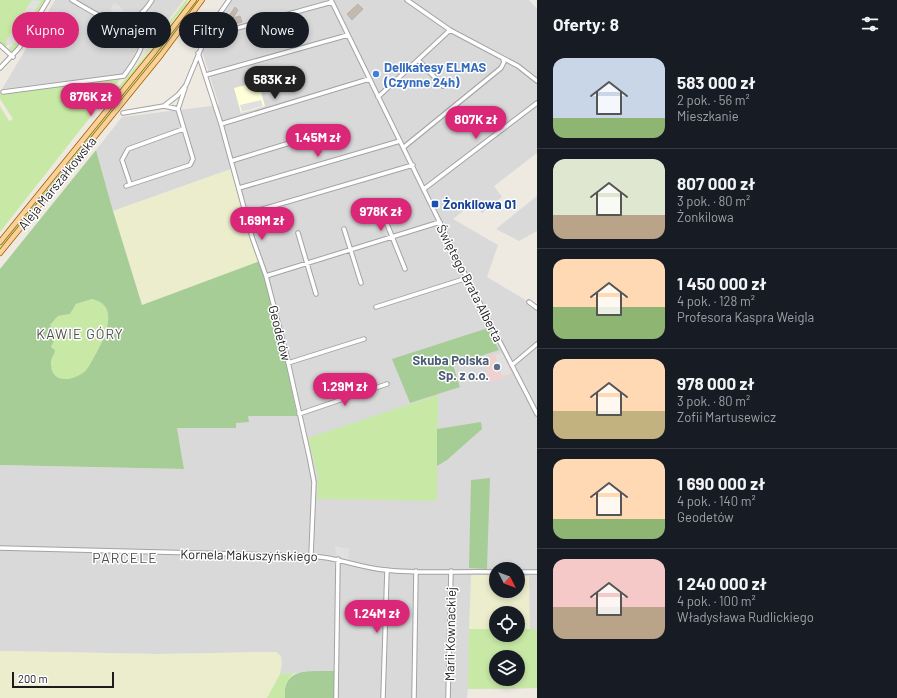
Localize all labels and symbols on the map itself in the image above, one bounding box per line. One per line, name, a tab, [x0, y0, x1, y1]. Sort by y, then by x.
place label: Delikatesy ELMAS (Czynne 24h)	[383, 59, 487, 90]
pin: 583K zł	[238, 66, 312, 100]
marker: Delikatesy ELMAS (Czynne 24h)	[371, 69, 381, 79]
pin: 876K zł	[54, 83, 128, 117]
pin: 807K zł	[439, 106, 513, 140]
pin: 1.45M zł	[277, 124, 359, 158]
street label: Aleja Marszałkowska	[14, 133, 100, 233]
place label: Żonkilowa 01	[443, 196, 516, 212]
pin: 978K zł	[344, 198, 418, 232]
marker: Żonkilowa 01	[430, 199, 440, 209]
pin: 1.69M zł	[221, 207, 303, 241]
street label: Świętego Brata Alberta	[433, 222, 507, 344]
street label: Geodetów	[265, 304, 295, 362]
district label: KAWIE GÓRY	[36, 325, 124, 342]
place label: Skuba Polska Sp. z o.o.	[413, 352, 489, 383]
marker: Skuba Polska Sp. z o.o.	[492, 362, 502, 372]
pin: 1.29M zł	[304, 373, 386, 407]
street label: Kornela Makuszyńskiego	[180, 546, 318, 564]
district label: PARCELE	[92, 549, 158, 566]
north arrow	[489, 562, 525, 598]
street label: Marii Kownackiej	[441, 587, 459, 681]
pin: 1.24M zł	[336, 600, 418, 634]
scale bar	[12, 670, 114, 689]

